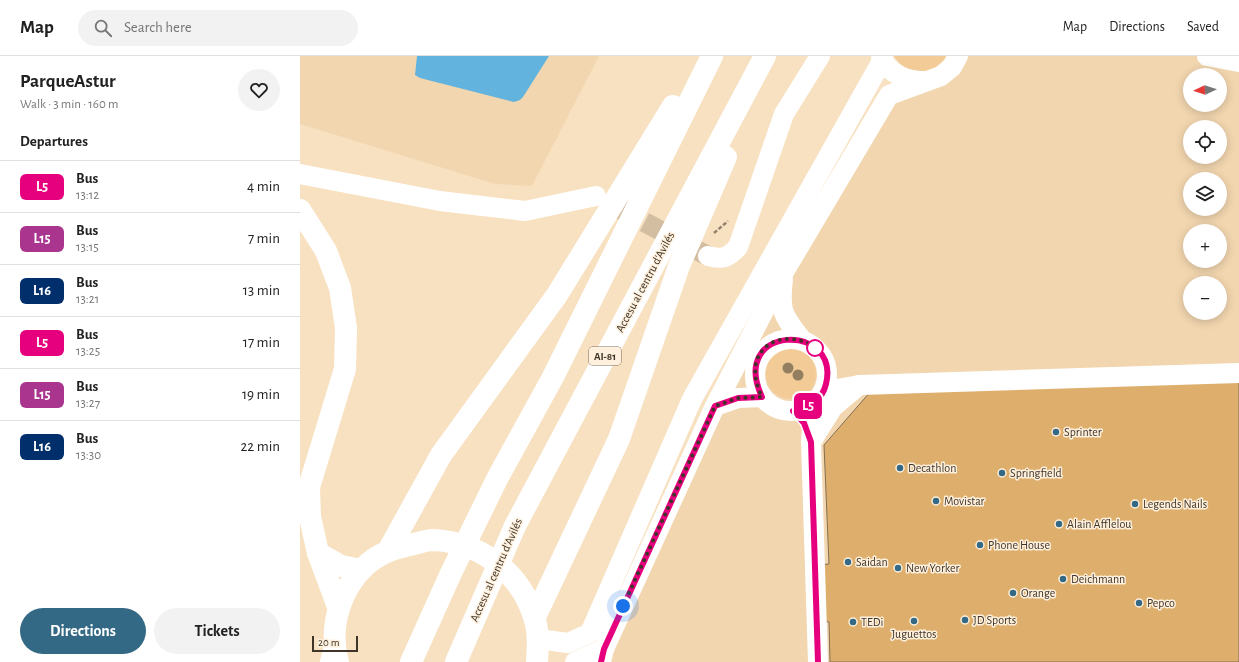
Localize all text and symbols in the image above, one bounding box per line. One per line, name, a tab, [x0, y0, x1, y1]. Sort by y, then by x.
search box	[78, 10, 358, 46]
icon: search	[92, 17, 114, 39]
text: Map	[20, 18, 54, 37]
text: Search here	[124, 20, 192, 35]
text: Map	[1063, 20, 1087, 34]
text: Directions	[1109, 20, 1165, 34]
text: Saved	[1187, 20, 1219, 34]
north arrow	[1183, 68, 1227, 112]
map controls	[1183, 68, 1227, 320]
button: heart	[238, 69, 280, 111]
text: ParqueAstur	[20, 72, 116, 91]
text: Walk · 3 min · 160 m	[20, 98, 118, 111]
button: locate	[1183, 120, 1227, 164]
text: Departures	[20, 134, 88, 149]
text: Bus	[76, 171, 98, 186]
button: layers	[1183, 172, 1227, 216]
text: 4 min	[247, 179, 280, 194]
text: L5	[36, 180, 48, 194]
text: 13:12	[76, 189, 99, 202]
text: Bus	[76, 223, 98, 238]
button: +	[1183, 224, 1227, 268]
street label: Accesu al centru d'Avilés	[613, 230, 677, 334]
text: 7 min	[248, 231, 280, 246]
text: L15	[33, 232, 51, 246]
text: 13:15	[76, 241, 99, 254]
text: Bus	[76, 275, 98, 290]
button: −	[1183, 276, 1227, 320]
text: 13 min	[243, 283, 280, 298]
text: L16	[33, 284, 51, 298]
text: 13:21	[76, 293, 99, 306]
text: Bus	[76, 327, 98, 342]
text: 17 min	[243, 335, 280, 350]
text: L5	[36, 336, 48, 350]
unlabelled marker	[806, 339, 824, 357]
text: 13:25	[76, 345, 100, 358]
road number: AI-81	[589, 347, 621, 365]
text: Bus	[76, 379, 98, 394]
text: 19 min	[242, 387, 280, 402]
text: L15	[33, 388, 51, 402]
line badge: L5	[790, 393, 826, 419]
text: 13:27	[76, 397, 100, 410]
text: L5	[802, 399, 814, 413]
place label: Sprinter	[1064, 426, 1102, 438]
marker: Sprinter	[1051, 427, 1061, 437]
text: Bus	[76, 431, 98, 446]
text: 22 min	[241, 439, 280, 454]
text: L16	[33, 440, 51, 454]
text: 13:30	[76, 449, 101, 462]
place label: Decathlon	[908, 462, 956, 474]
marker: Decathlon	[895, 463, 905, 473]
place label: Springfield	[1010, 467, 1062, 479]
marker: Springfield	[997, 468, 1007, 478]
place label: Movistar	[944, 495, 985, 507]
marker: Movistar	[931, 496, 941, 506]
place label: Legends Nails	[1143, 498, 1207, 510]
marker: Legends Nails	[1130, 499, 1140, 509]
street label: Accesu al centru d'Avilés	[468, 517, 524, 623]
place label: Alain Afflelou	[1067, 518, 1131, 530]
marker: Alain Afflelou	[1054, 519, 1064, 529]
place label: Phone House	[988, 539, 1050, 551]
marker: Phone House	[975, 540, 985, 550]
place label: Saidan	[856, 556, 888, 568]
marker: Saidan	[843, 557, 853, 567]
place label: New Yorker	[906, 562, 960, 574]
marker: New Yorker	[893, 563, 903, 573]
place label: Deichmann	[1071, 573, 1125, 585]
marker: Deichmann	[1058, 574, 1068, 584]
place label: Orange	[1021, 587, 1055, 599]
marker: Orange	[1008, 588, 1018, 598]
your location	[613, 596, 633, 616]
place label: Pepco	[1147, 597, 1175, 609]
marker: Pepco	[1134, 598, 1144, 608]
button: Directions	[20, 608, 146, 654]
button: Tickets	[154, 608, 280, 654]
place label: JD Sports	[973, 614, 1016, 626]
marker: JD Sports	[960, 615, 970, 625]
place label: TEDi	[861, 616, 883, 628]
marker: Juguettos	[909, 616, 919, 626]
marker: TEDi	[848, 617, 858, 627]
place label: Juguettos	[891, 628, 937, 640]
scale bar	[312, 634, 358, 653]
text: 20 m	[318, 637, 339, 648]

